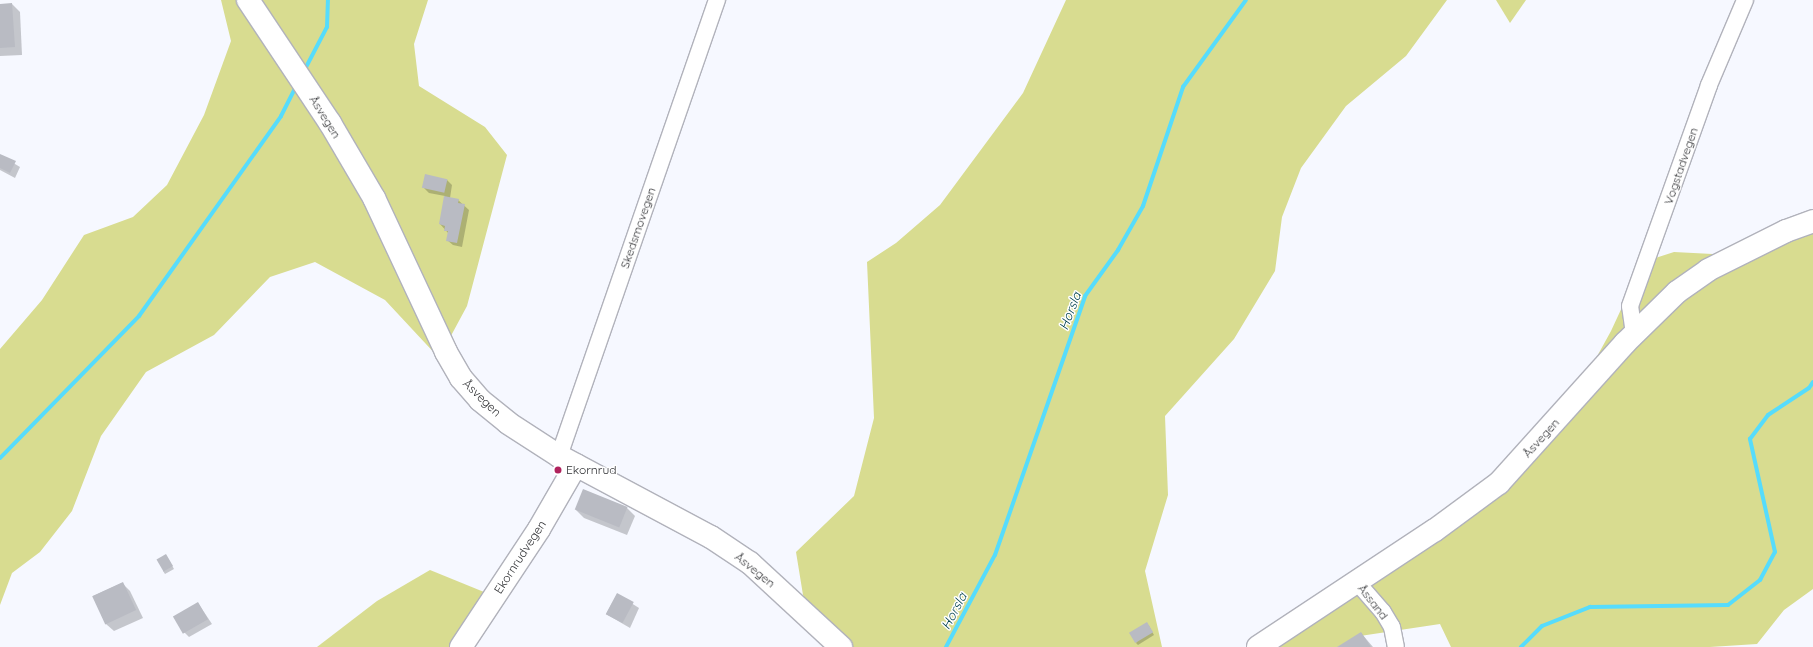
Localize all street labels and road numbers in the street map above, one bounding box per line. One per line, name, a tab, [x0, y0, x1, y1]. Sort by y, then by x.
street label: Åsvegen	[306, 93, 344, 141]
street label: Vogstadvegen	[1661, 126, 1701, 206]
street label: Skedsmovegen	[617, 186, 659, 270]
street label: Åsvegen	[460, 376, 504, 420]
street label: Åsvegen	[1520, 416, 1562, 460]
street label: Ekornrudvegen	[491, 518, 549, 596]
street label: Åsvegen	[732, 549, 778, 591]
street label: Åssand	[1355, 582, 1391, 622]

